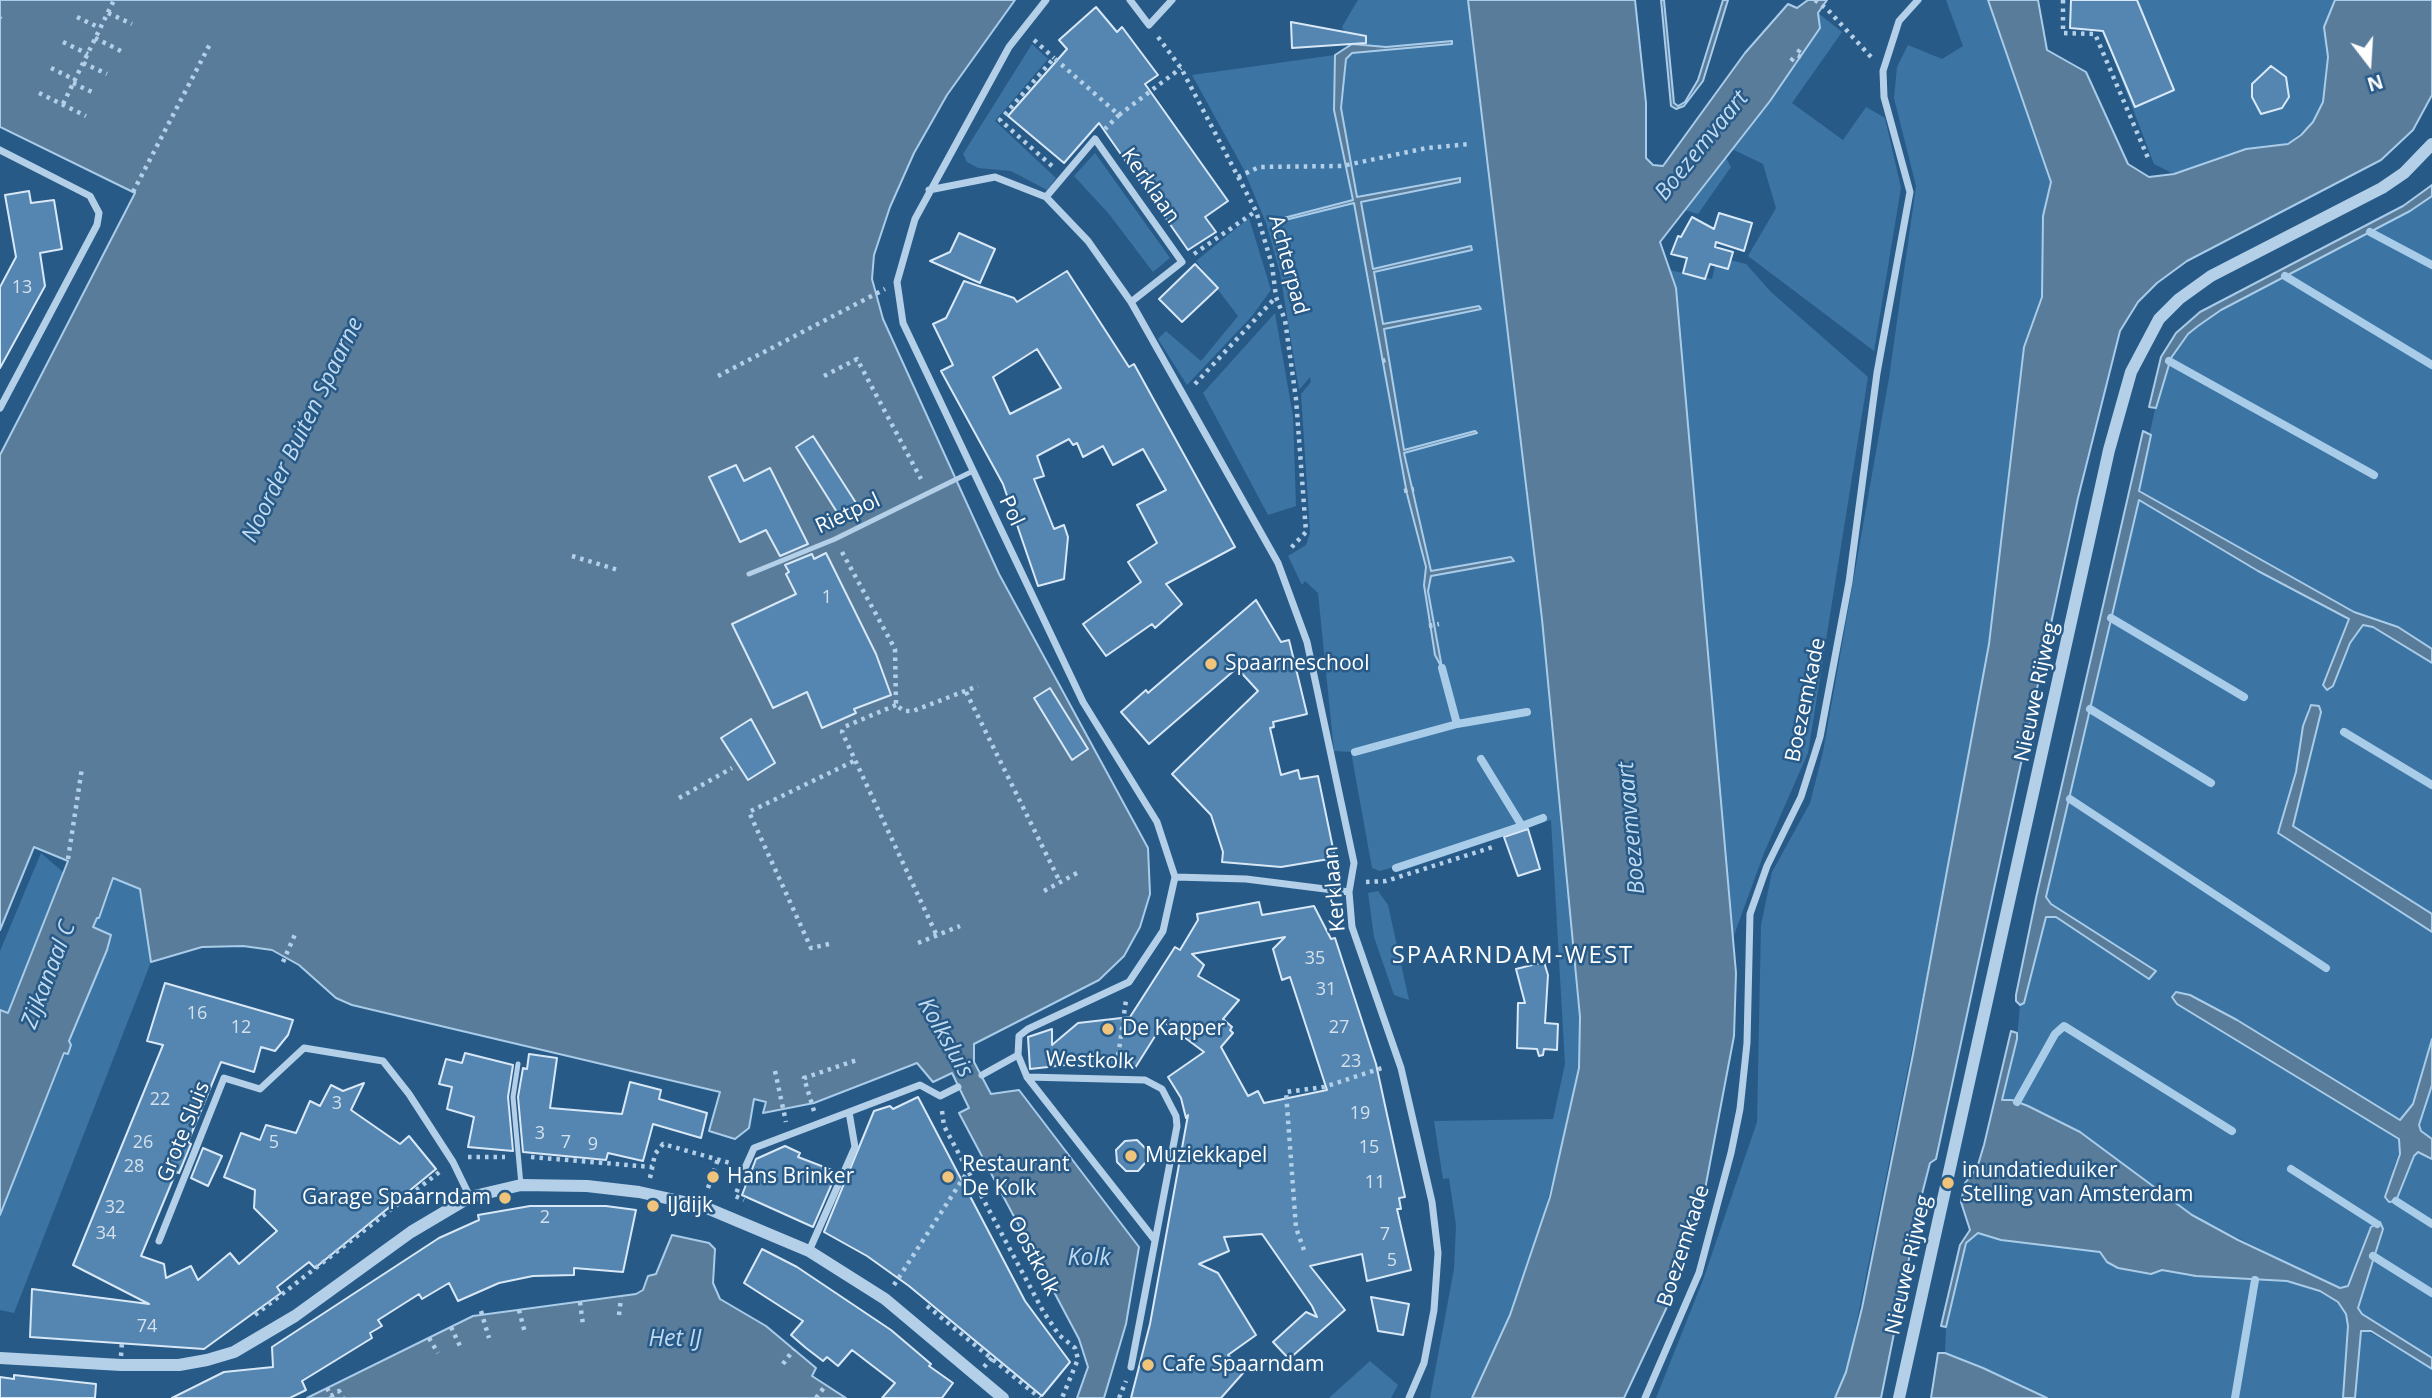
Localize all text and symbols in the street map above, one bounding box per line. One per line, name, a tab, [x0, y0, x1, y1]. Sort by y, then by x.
north arrow	[2334, 28, 2404, 98]
text: N	[2364, 68, 2386, 98]
water label: Boezemvaart	[1649, 86, 1755, 206]
street label: Kerklaan	[1115, 144, 1185, 228]
street label: Achterpad	[1263, 213, 1313, 317]
house number: 13	[12, 277, 32, 299]
water label: Noorder Buiten Spaarne	[237, 313, 369, 547]
street label: Rietpol	[812, 488, 884, 540]
street label: Pol	[993, 492, 1029, 530]
house number: 1	[822, 587, 832, 609]
street label: Nieuwe Rijweg	[2010, 620, 2064, 764]
street label: Boezemkade	[1781, 636, 1831, 764]
place label: Spaarneschool	[1225, 651, 1369, 677]
marker: Spaarneschool	[1203, 656, 1219, 672]
water label: Boezemvaart	[1612, 760, 1652, 896]
street label: Kerklaan	[1319, 845, 1351, 933]
water label: Zijkanaal C	[16, 917, 82, 1033]
district label: SPAARNDAM-WEST	[1393, 942, 1633, 970]
house number: 35	[1305, 948, 1325, 970]
house number: 31	[1316, 979, 1336, 1001]
water label: Kolksluis	[911, 993, 979, 1083]
house number: 16	[187, 1003, 207, 1025]
place label: De Kapper	[1122, 1016, 1225, 1042]
house number: 12	[231, 1017, 251, 1039]
house number: 27	[1329, 1017, 1349, 1039]
marker: De Kapper	[1100, 1021, 1116, 1037]
street label: Westkolk	[1045, 1047, 1135, 1075]
house number: 23	[1341, 1051, 1361, 1073]
street label: Grote Sluis	[152, 1078, 216, 1186]
house number: 22	[150, 1089, 170, 1111]
house number: 3	[332, 1093, 342, 1115]
house number: 19	[1350, 1103, 1370, 1125]
house number: 3	[535, 1123, 545, 1145]
house number: 26	[133, 1132, 153, 1154]
house number: 5	[269, 1132, 279, 1154]
house number: 7	[561, 1132, 571, 1154]
house number: 9	[588, 1134, 598, 1156]
house number: 15	[1359, 1137, 1379, 1159]
place label: Muziekkapel	[1145, 1143, 1267, 1169]
marker: Muziekkapel	[1123, 1148, 1139, 1164]
place label: Restaurant De Kolk	[962, 1152, 1069, 1202]
house number: 28	[124, 1156, 144, 1178]
place label: inundatieduiker Stelling van Amsterdam	[1962, 1158, 2193, 1208]
place label: Hans Brinker	[727, 1164, 854, 1190]
marker: Hans Brinker	[705, 1169, 721, 1185]
marker: Restaurant De Kolk	[940, 1169, 956, 1185]
house number: 11	[1365, 1172, 1385, 1194]
marker: inundatieduiker Stelling van Amsterdam	[1940, 1175, 1956, 1191]
street label: Boezemkade	[1652, 1182, 1716, 1310]
place label: Garage Spaarndam	[302, 1185, 491, 1211]
marker: Garage Spaarndam	[497, 1190, 513, 1206]
place label: IJdijk	[667, 1193, 713, 1219]
street label: Nieuwe Rijweg	[1881, 1193, 1937, 1337]
house number: 32	[105, 1197, 125, 1219]
marker: IJdijk	[645, 1198, 661, 1214]
house number: 2	[540, 1207, 550, 1229]
street label: Oostkolk	[1002, 1212, 1064, 1300]
house number: 34	[96, 1223, 116, 1245]
house number: 7	[1380, 1224, 1390, 1246]
water label: Kolk	[1068, 1244, 1110, 1272]
house number: 5	[1387, 1250, 1397, 1272]
house number: 74	[137, 1316, 157, 1338]
water label: Het IJ	[648, 1325, 702, 1353]
place label: Cafe Spaarndam	[1162, 1352, 1324, 1378]
marker: Cafe Spaarndam	[1140, 1357, 1156, 1373]

